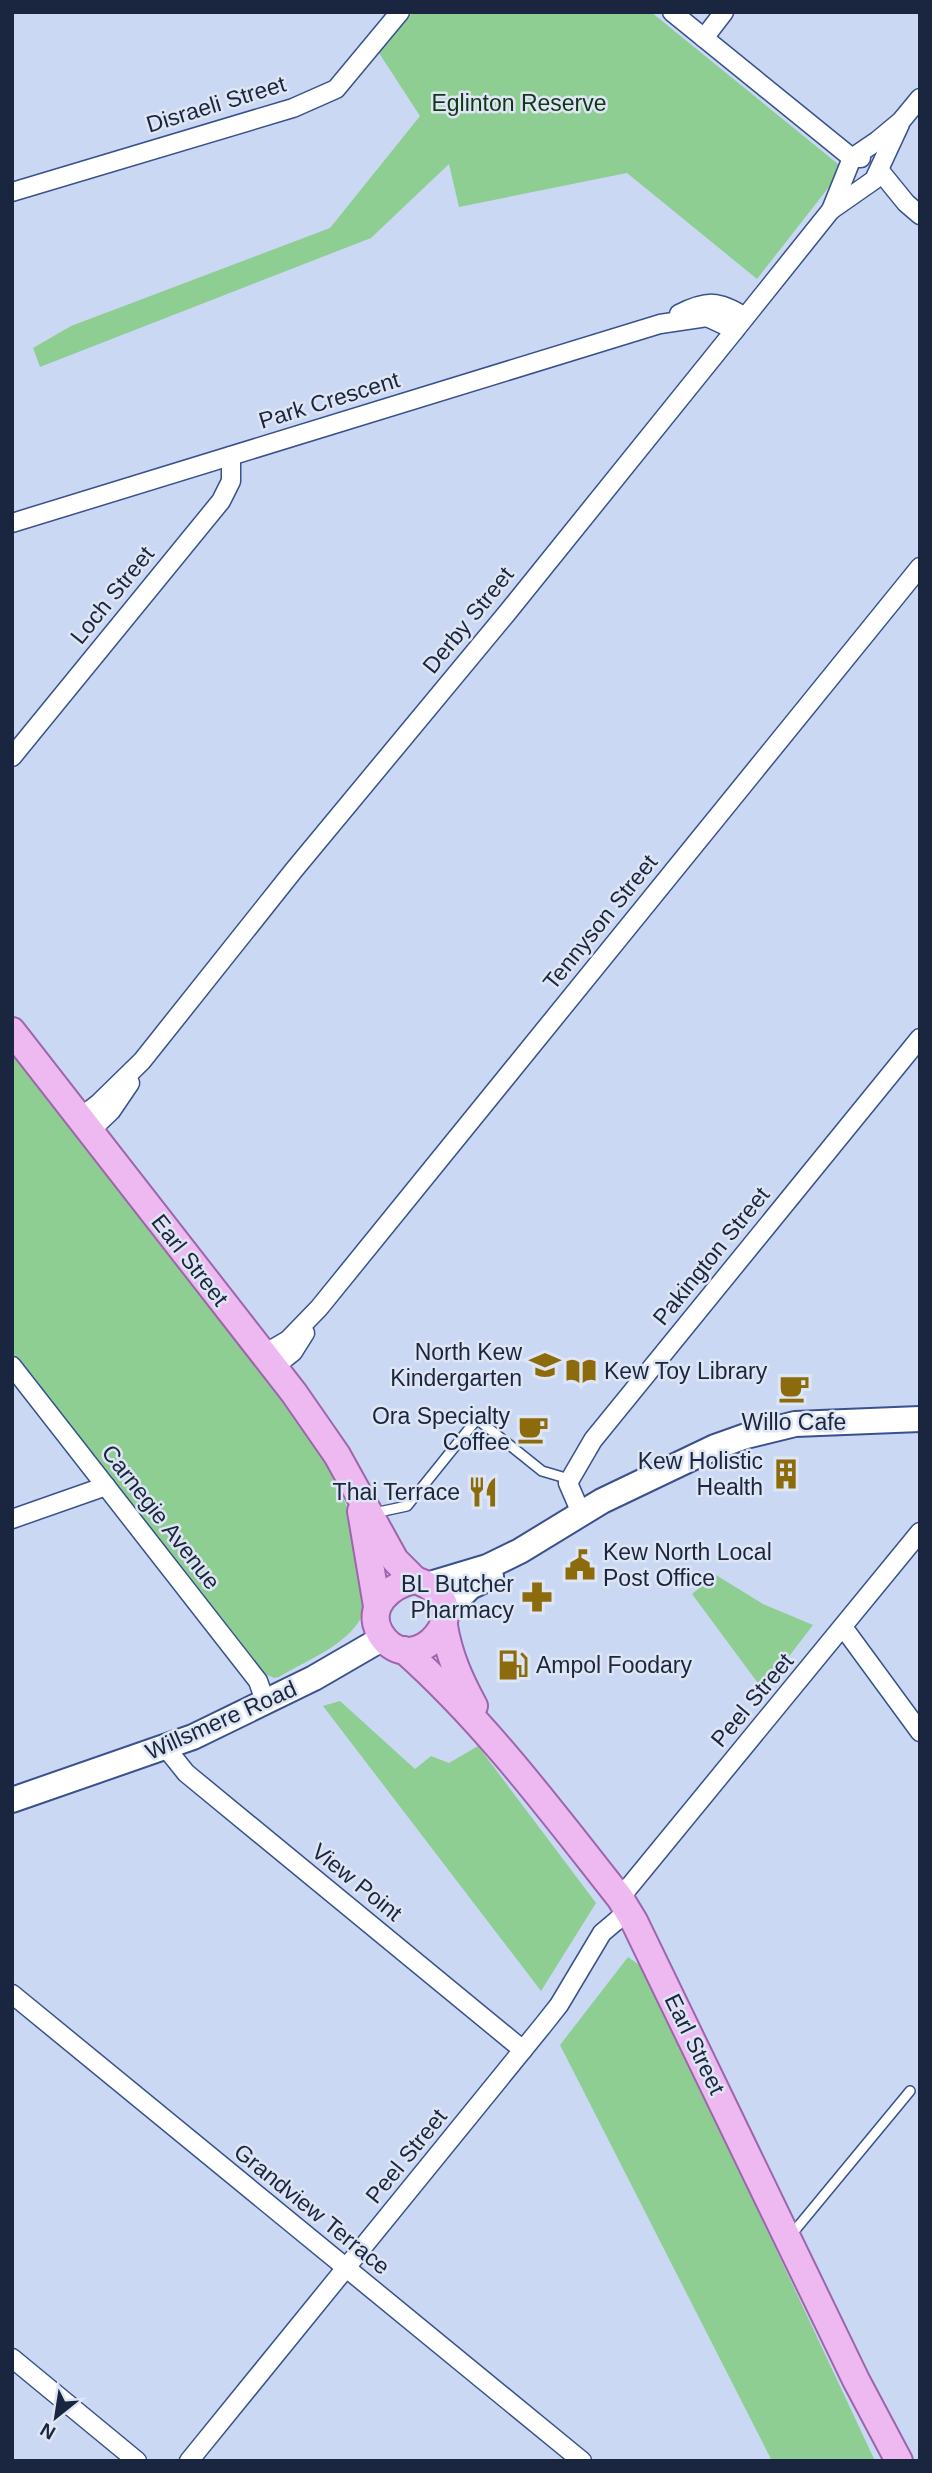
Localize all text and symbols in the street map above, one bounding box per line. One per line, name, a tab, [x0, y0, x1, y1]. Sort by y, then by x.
street label: Disraeli Street	[143, 70, 289, 138]
park label: Eglinton Reserve	[431, 90, 607, 116]
street label: Park Crescent	[256, 366, 403, 434]
street label: Loch Street	[65, 541, 159, 649]
street label: Derby Street	[417, 561, 519, 678]
street label: Tennyson Street	[538, 849, 663, 995]
street label: Pakington Street	[647, 1181, 775, 1330]
street label: Earl Street	[146, 1209, 234, 1311]
place label: North Kew Kindergarten	[390, 1339, 522, 1391]
school or university icon: North Kew Kindergarten	[528, 1348, 562, 1382]
library icon: Kew Toy Library	[564, 1354, 598, 1388]
place label: Kew Toy Library	[604, 1358, 768, 1384]
cafe icon: Willo Cafe	[777, 1371, 811, 1405]
place label: Ora Specialty Coffee	[372, 1403, 510, 1455]
place label: Willo Cafe	[742, 1409, 846, 1435]
cafe icon: Ora Specialty Coffee	[516, 1412, 550, 1446]
street label: Carnegie Avenue	[97, 1440, 225, 1594]
place label: Kew Holistic Health	[638, 1448, 763, 1500]
building icon: Kew Holistic Health	[769, 1457, 803, 1491]
restaurant icon: Thai Terrace	[466, 1475, 500, 1509]
place label: Thai Terrace	[333, 1479, 460, 1505]
place label: Kew North Local Post Office	[603, 1539, 772, 1591]
public building icon: Kew North Local Post Office	[563, 1548, 597, 1582]
place label: BL Butcher Pharmacy	[401, 1571, 514, 1623]
pharmacy icon: BL Butcher Pharmacy	[520, 1580, 554, 1614]
fuel station icon: Ampol Foodary	[496, 1648, 530, 1682]
street label: Peel Street	[705, 1648, 799, 1752]
place label: Ampol Foodary	[536, 1652, 692, 1678]
street label: Willsmere Road	[142, 1675, 300, 1765]
street label: View Point	[307, 1838, 408, 1927]
street label: Earl Street	[659, 1989, 731, 2099]
street label: Peel Street	[360, 2103, 452, 2208]
street label: Grandview Terrace	[229, 2138, 395, 2280]
north arrow	[21, 2382, 91, 2452]
text: N	[37, 2419, 59, 2444]

